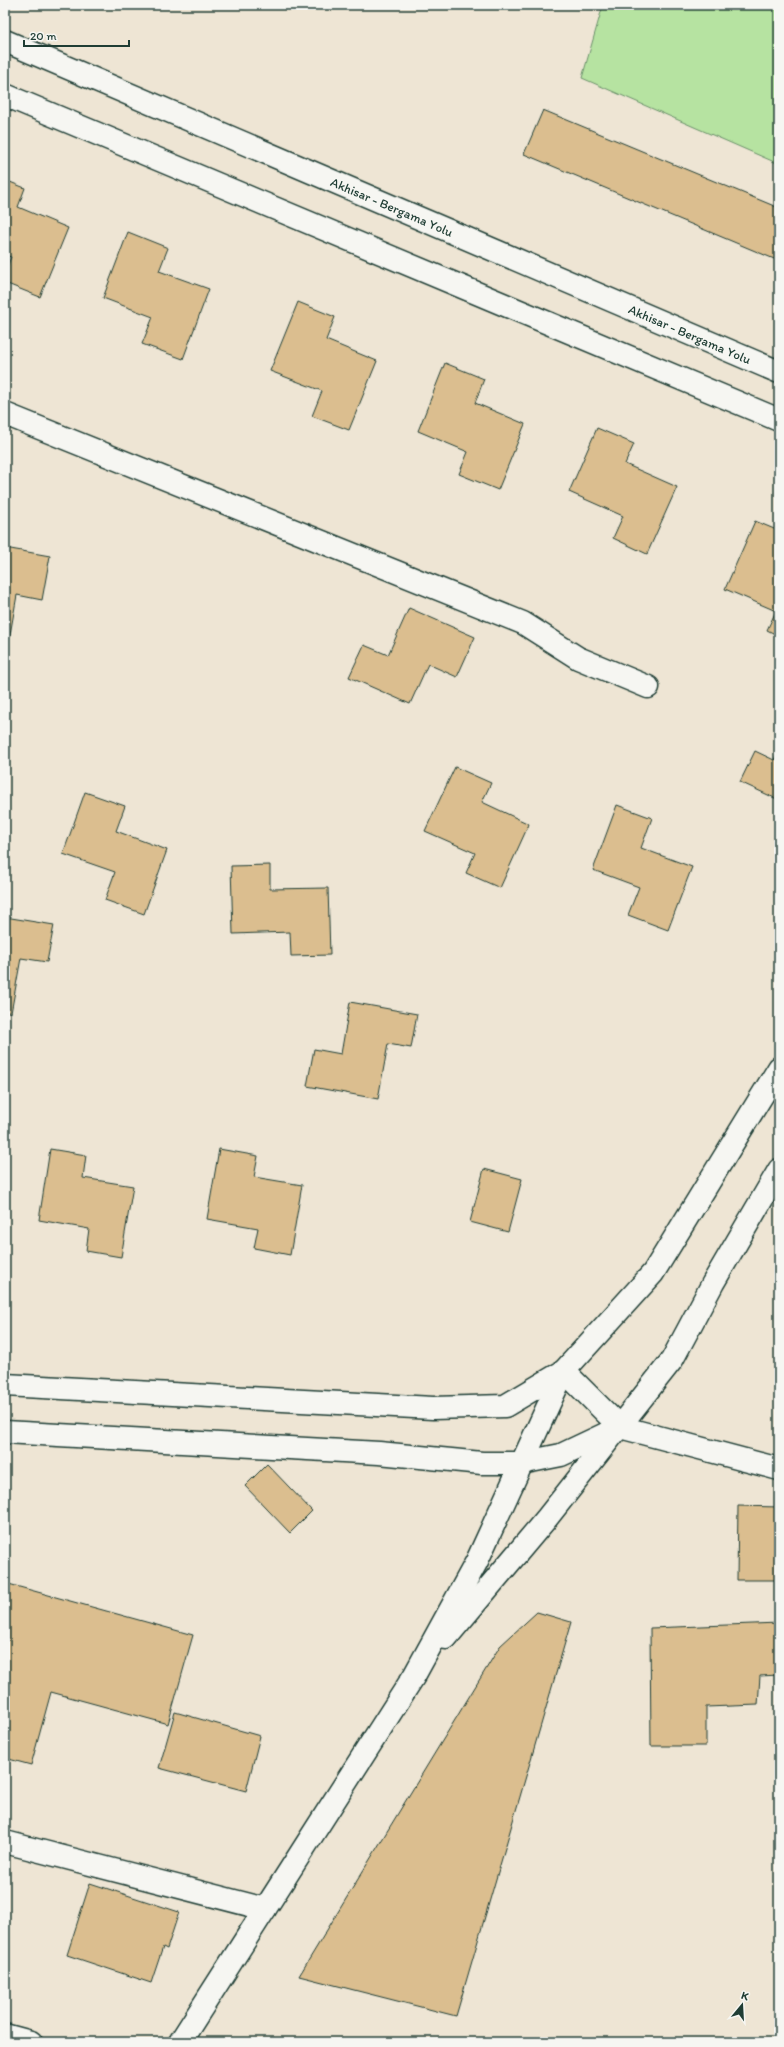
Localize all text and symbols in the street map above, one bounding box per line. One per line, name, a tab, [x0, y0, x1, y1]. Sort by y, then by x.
scale bar	[24, 22, 129, 48]
text: 20 m	[30, 29, 57, 43]
street label: Akhisar - Bergama Yolu	[328, 174, 455, 240]
street label: Akhisar - Bergama Yolu	[626, 302, 753, 367]
north arrow	[722, 1985, 762, 2025]
text: K	[740, 1989, 751, 2004]

